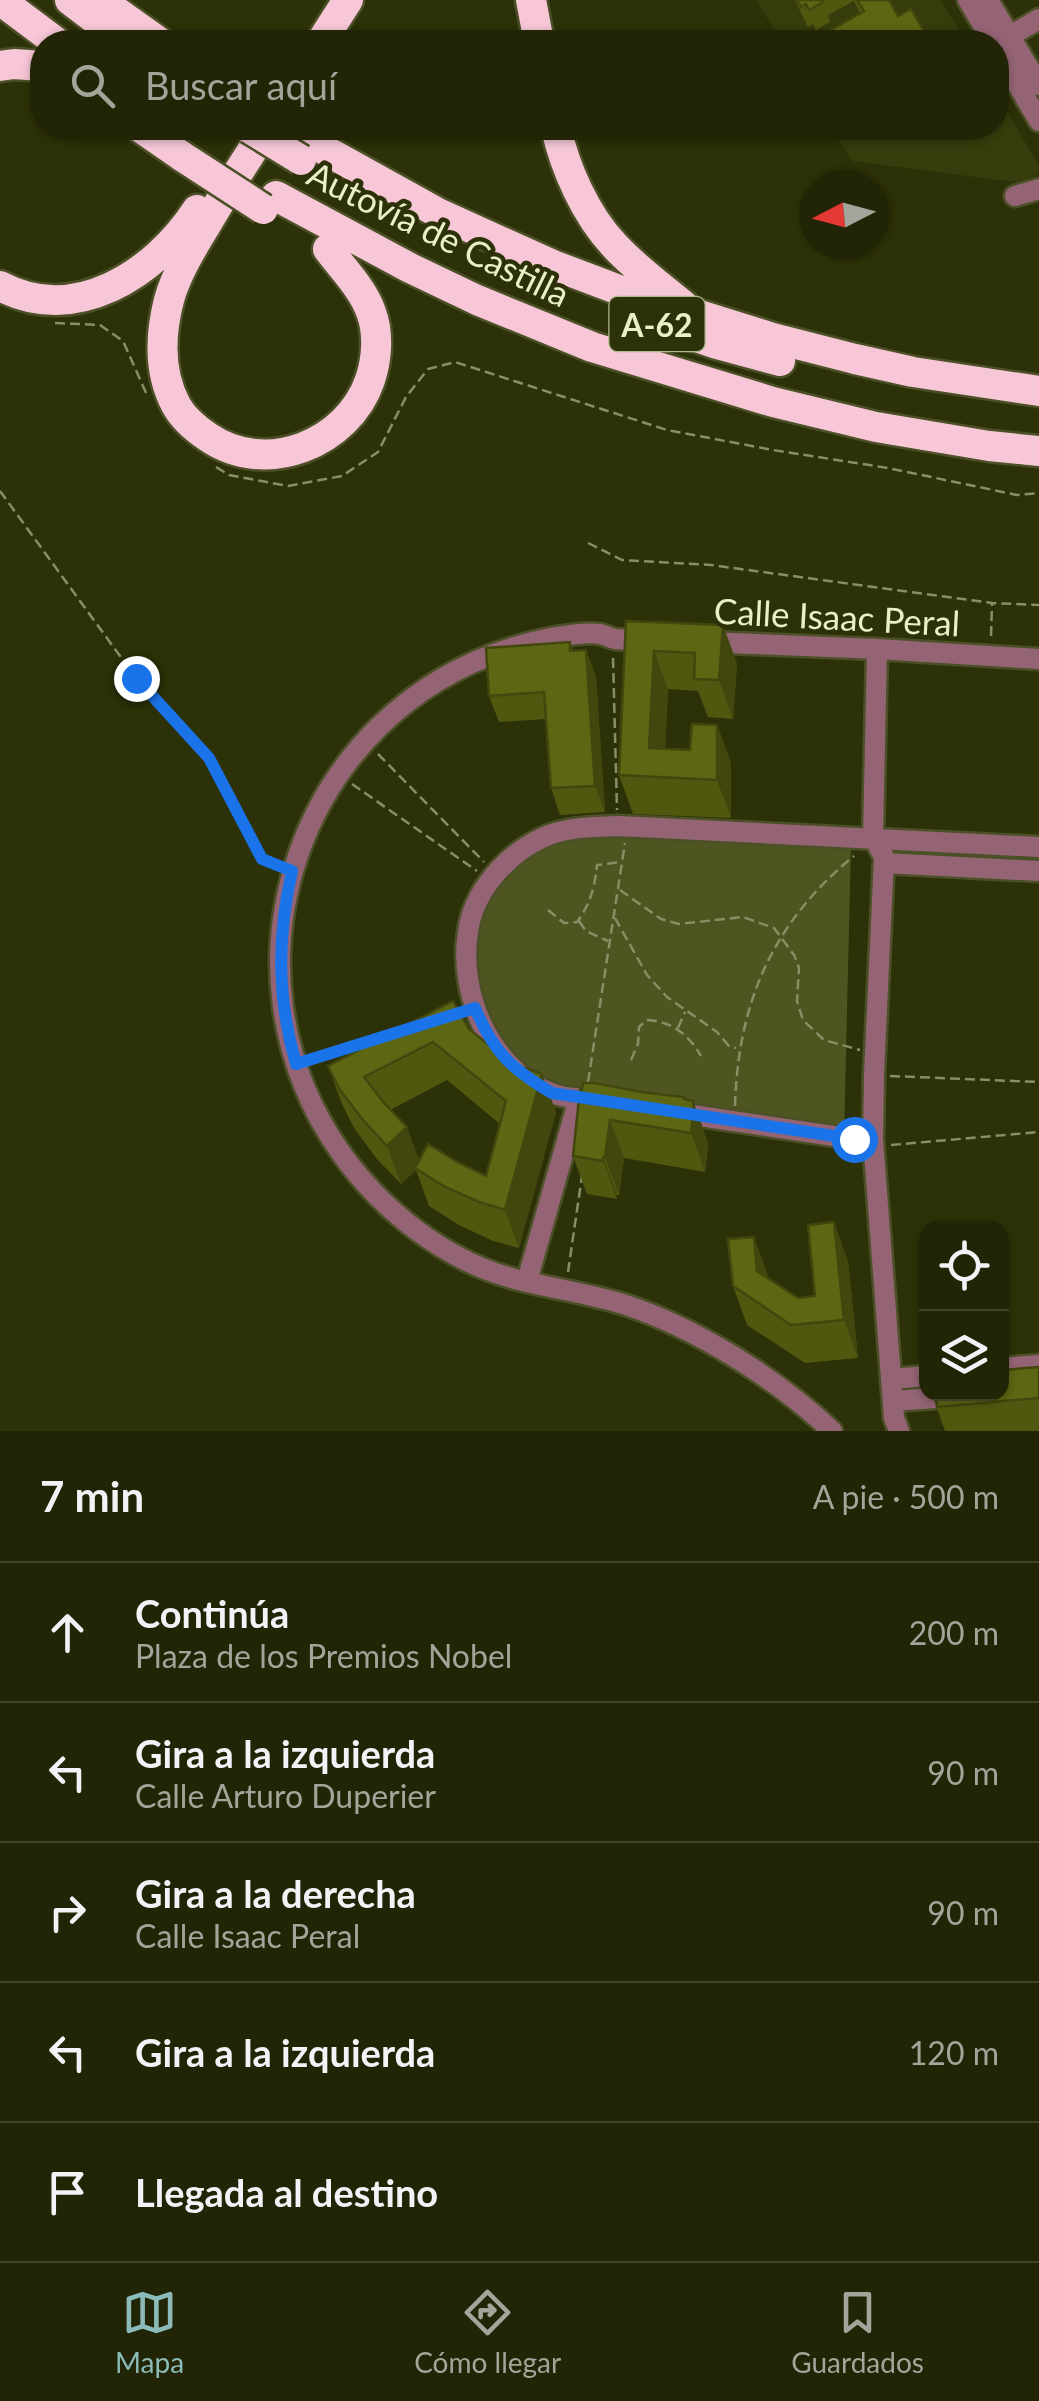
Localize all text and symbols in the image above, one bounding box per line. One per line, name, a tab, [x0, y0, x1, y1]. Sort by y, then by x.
search box	[30, 30, 1009, 140]
icon: search	[65, 58, 120, 113]
text: Buscar aquí	[145, 62, 337, 108]
street label: Autovía de Castilla	[301, 151, 577, 315]
north arrow	[799, 170, 889, 260]
road number: A-62	[610, 297, 704, 351]
street label: Calle Isaac Peral	[713, 589, 961, 643]
route end	[114, 656, 160, 702]
route start	[832, 1117, 878, 1163]
map controls	[919, 1221, 1009, 1401]
button: locate	[919, 1221, 1009, 1311]
button: layers	[919, 1311, 1009, 1401]
text: 7 min	[40, 1471, 144, 1521]
text: A pie · 500 m	[813, 1477, 999, 1516]
text: Continúa	[135, 1590, 289, 1636]
icon: ahead	[40, 1605, 95, 1660]
text: 200 m	[909, 1613, 999, 1652]
text: Plaza de los Premios Nobel	[135, 1636, 512, 1675]
text: Gira a la izquierda	[135, 1730, 435, 1776]
icon: left	[40, 1745, 95, 1800]
text: 90 m	[927, 1753, 999, 1792]
text: Calle Arturo Duperier	[135, 1776, 436, 1815]
text: Gira a la derecha	[135, 1870, 416, 1916]
icon: right	[40, 1885, 95, 1940]
text: 90 m	[927, 1893, 999, 1932]
text: Calle Isaac Peral	[135, 1916, 360, 1955]
icon: left	[40, 2025, 95, 2080]
text: Gira a la izquierda	[135, 2029, 435, 2075]
text: 120 m	[909, 2033, 999, 2072]
icon: arrive	[40, 2165, 95, 2220]
text: Llegada al destino	[135, 2169, 438, 2215]
tab: Mapa	[115, 2285, 184, 2379]
tab: Cómo llegar	[414, 2285, 561, 2379]
tab: Guardados	[791, 2285, 924, 2379]

